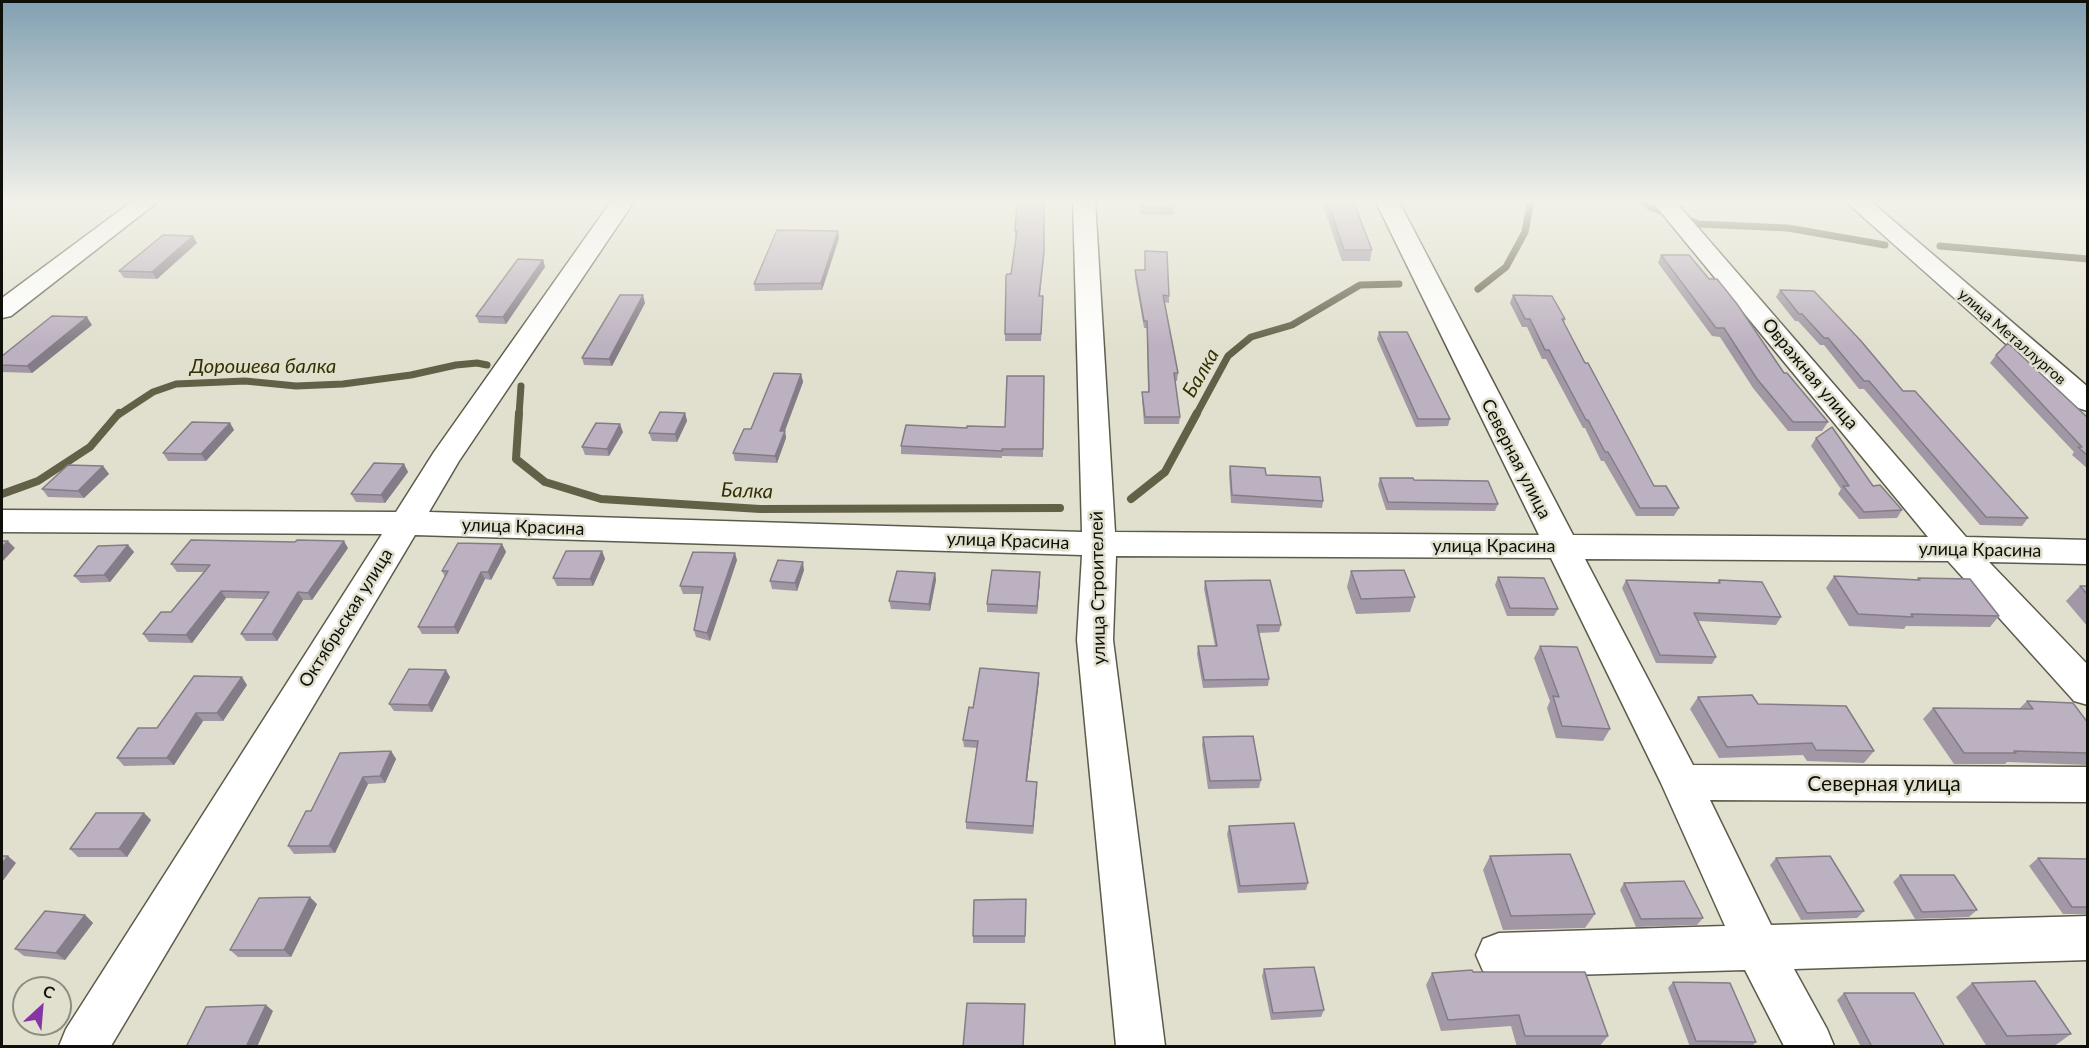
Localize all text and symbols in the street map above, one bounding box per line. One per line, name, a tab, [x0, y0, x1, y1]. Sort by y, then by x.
street label: улица Металлургов	[1954, 285, 2070, 389]
street label: Овражная улица	[1757, 314, 1863, 434]
water label: Балка	[1178, 344, 1224, 402]
water label: Дорошева балка	[190, 355, 336, 379]
street label: Северная улица	[1477, 395, 1555, 523]
water label: Балка	[721, 478, 773, 504]
street label: улица Строителей	[1086, 511, 1110, 665]
street label: улица Красина	[461, 514, 585, 540]
street label: улица Красина	[946, 528, 1070, 554]
street label: улица Красина	[1433, 535, 1555, 557]
street label: улица Красина	[1918, 538, 2042, 562]
street label: Октябрьская улица	[294, 544, 398, 692]
street label: Северная улица	[1807, 771, 1961, 797]
north arrow	[12, 976, 72, 1036]
text: С	[40, 980, 58, 1002]

